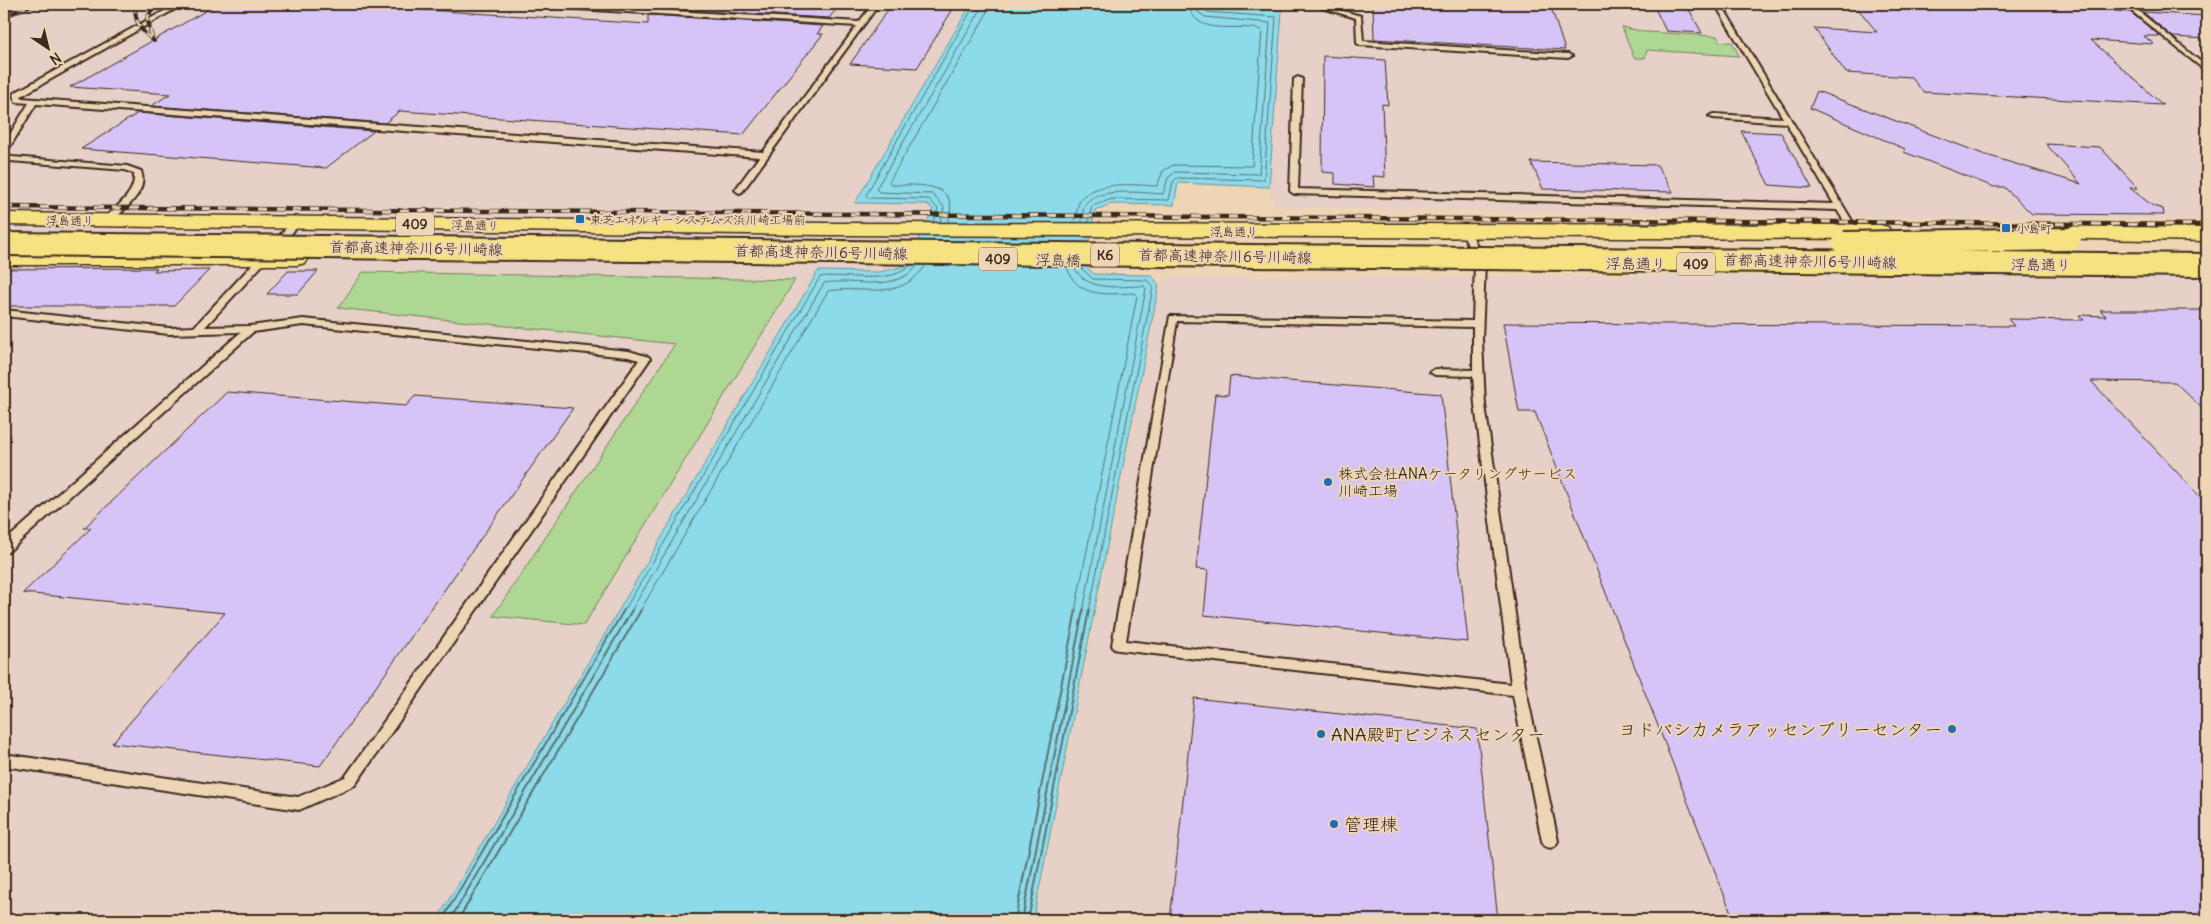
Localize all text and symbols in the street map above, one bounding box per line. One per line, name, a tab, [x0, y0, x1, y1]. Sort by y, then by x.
north arrow	[22, 22, 72, 72]
text: N	[46, 48, 65, 69]
road number: 409	[396, 212, 434, 235]
place label: 東芝エネルギーシステムズ浜川崎工場前	[590, 212, 806, 227]
street label: 浮島通り	[46, 213, 94, 228]
marker: 東芝エネルギーシステムズ浜川崎工場前	[574, 213, 586, 225]
street label: 浮島通り	[451, 217, 499, 233]
place label: 小島町	[2016, 221, 2052, 236]
marker: 小島町	[2000, 222, 2012, 234]
street label: 浮島通り	[1210, 224, 1258, 239]
street label: 首都高速神奈川6号川崎線	[329, 237, 503, 259]
street label: 首都高速神奈川6号川崎線	[734, 241, 908, 263]
road number: K6	[1091, 244, 1119, 266]
street label: 首都高速神奈川6号川崎線	[1138, 245, 1312, 267]
road number: 409	[979, 248, 1017, 270]
street label: 浮島橋	[1035, 250, 1081, 270]
street label: 首都高速神奈川6号川崎線	[1723, 250, 1897, 272]
road number: 409	[1677, 252, 1715, 276]
street label: 浮島通り	[1606, 254, 1666, 273]
street label: 浮島通り	[2011, 255, 2071, 274]
place label: 株式会社ANAケータリングサービス 川崎工場	[1338, 464, 1577, 500]
marker: 株式会社ANAケータリングサービス 川崎工場	[1322, 476, 1334, 488]
place label: ヨドバシカメラアッセンブリーセンター	[1619, 718, 1942, 741]
place label: ANA殿町ビジネスセンター	[1331, 723, 1545, 746]
marker: ヨドバシカメラアッセンブリーセンター	[1946, 723, 1958, 735]
marker: ANA殿町ビジネスセンター	[1315, 728, 1327, 740]
place label: 管理棟	[1344, 813, 1398, 836]
marker: 管理棟	[1328, 818, 1340, 830]

